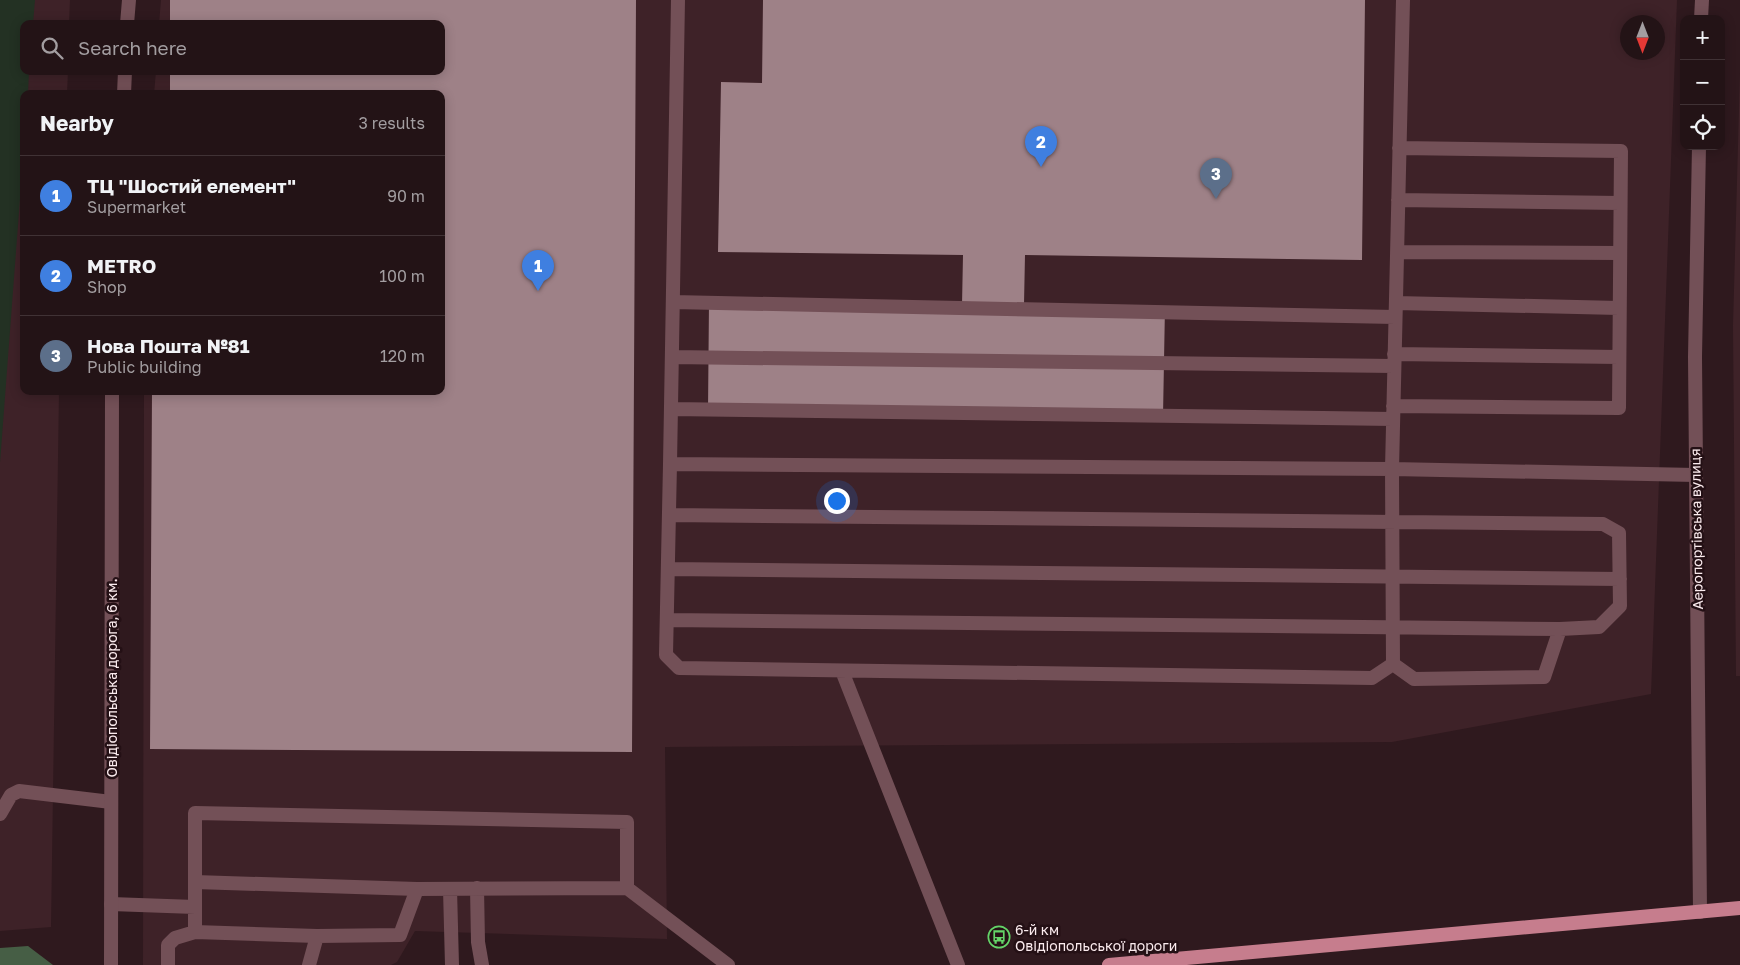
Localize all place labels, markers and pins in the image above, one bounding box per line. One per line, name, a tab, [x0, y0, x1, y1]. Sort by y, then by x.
pin: 2	[1025, 126, 1057, 167]
pin: 3	[1200, 158, 1232, 199]
pin: 1	[522, 250, 554, 291]
place label: 6-й км Овідіопольської дороги	[1015, 921, 1177, 954]
bus stop icon: 6-й км Овідіопольської дороги	[987, 925, 1011, 949]

